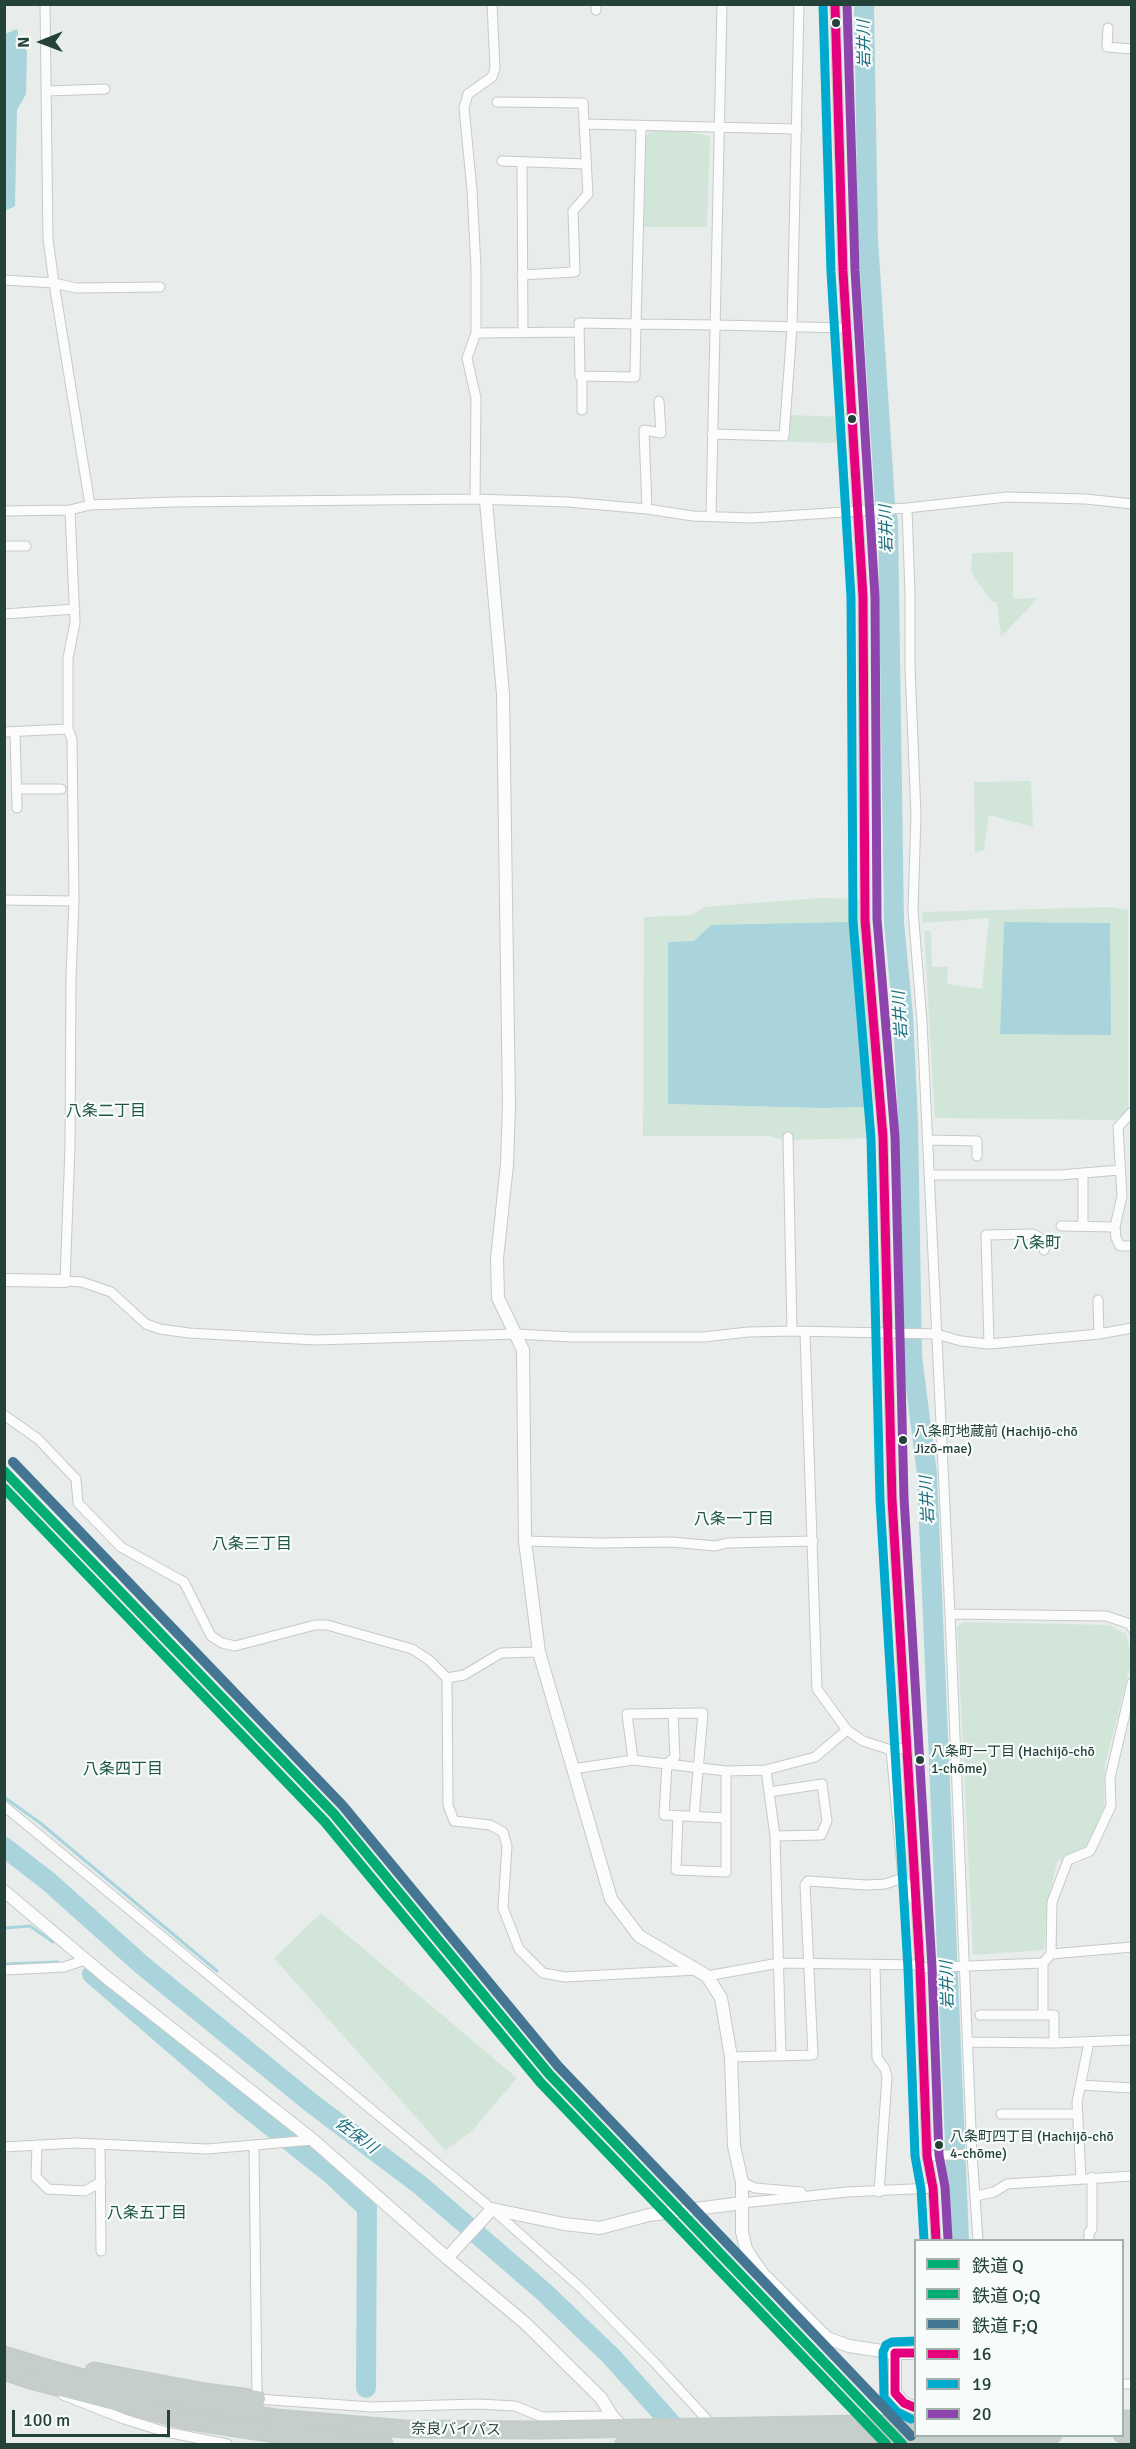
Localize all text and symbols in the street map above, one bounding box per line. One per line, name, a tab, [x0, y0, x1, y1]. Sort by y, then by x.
north arrow	[12, 12, 72, 72]
unlabelled marker	[830, 17, 842, 29]
water label: 岩井川	[855, 20, 875, 68]
text: N	[14, 37, 34, 48]
unlabelled marker	[846, 413, 858, 425]
water label: 岩井川	[877, 505, 897, 553]
water label: 岩井川	[890, 990, 912, 1040]
district label: 八条二丁目	[66, 1102, 146, 1122]
district label: 八条町	[1013, 1234, 1061, 1254]
place label: 八条町地蔵前 (Hachijō-chō Jizō-mae)	[914, 1424, 1078, 1456]
marker: 八条町地蔵前 (Hachijō-chō Jizō-mae)	[897, 1434, 909, 1446]
water label: 岩井川	[917, 1476, 939, 1524]
district label: 八条一丁目	[694, 1510, 774, 1530]
district label: 八条三丁目	[212, 1535, 292, 1555]
place label: 八条町一丁目 (Hachijō-chō 1-chōme)	[931, 1744, 1095, 1776]
marker: 八条町一丁目 (Hachijō-chō 1-chōme)	[914, 1754, 926, 1766]
district label: 八条四丁目	[83, 1760, 163, 1780]
water label: 岩井川	[938, 1961, 958, 2009]
water label: 佐保川	[331, 2114, 381, 2158]
place label: 八条町四丁目 (Hachijō-chō 4-chōme)	[950, 2129, 1114, 2162]
marker: 八条町四丁目 (Hachijō-chō 4-chōme)	[933, 2139, 945, 2151]
district label: 八条五丁目	[107, 2204, 187, 2224]
legend	[914, 2239, 1124, 2437]
text: 鉄道 Q	[972, 2255, 1024, 2277]
text: 鉄道 O;Q	[972, 2285, 1040, 2307]
text: 鉄道 F;Q	[972, 2315, 1038, 2337]
text: 16	[972, 2343, 991, 2365]
text: 19	[972, 2373, 991, 2395]
scale bar	[15, 2398, 172, 2436]
text: 20	[972, 2403, 991, 2425]
text: 100 m	[23, 2409, 70, 2431]
street label: 奈良バイパス	[411, 2420, 501, 2440]

